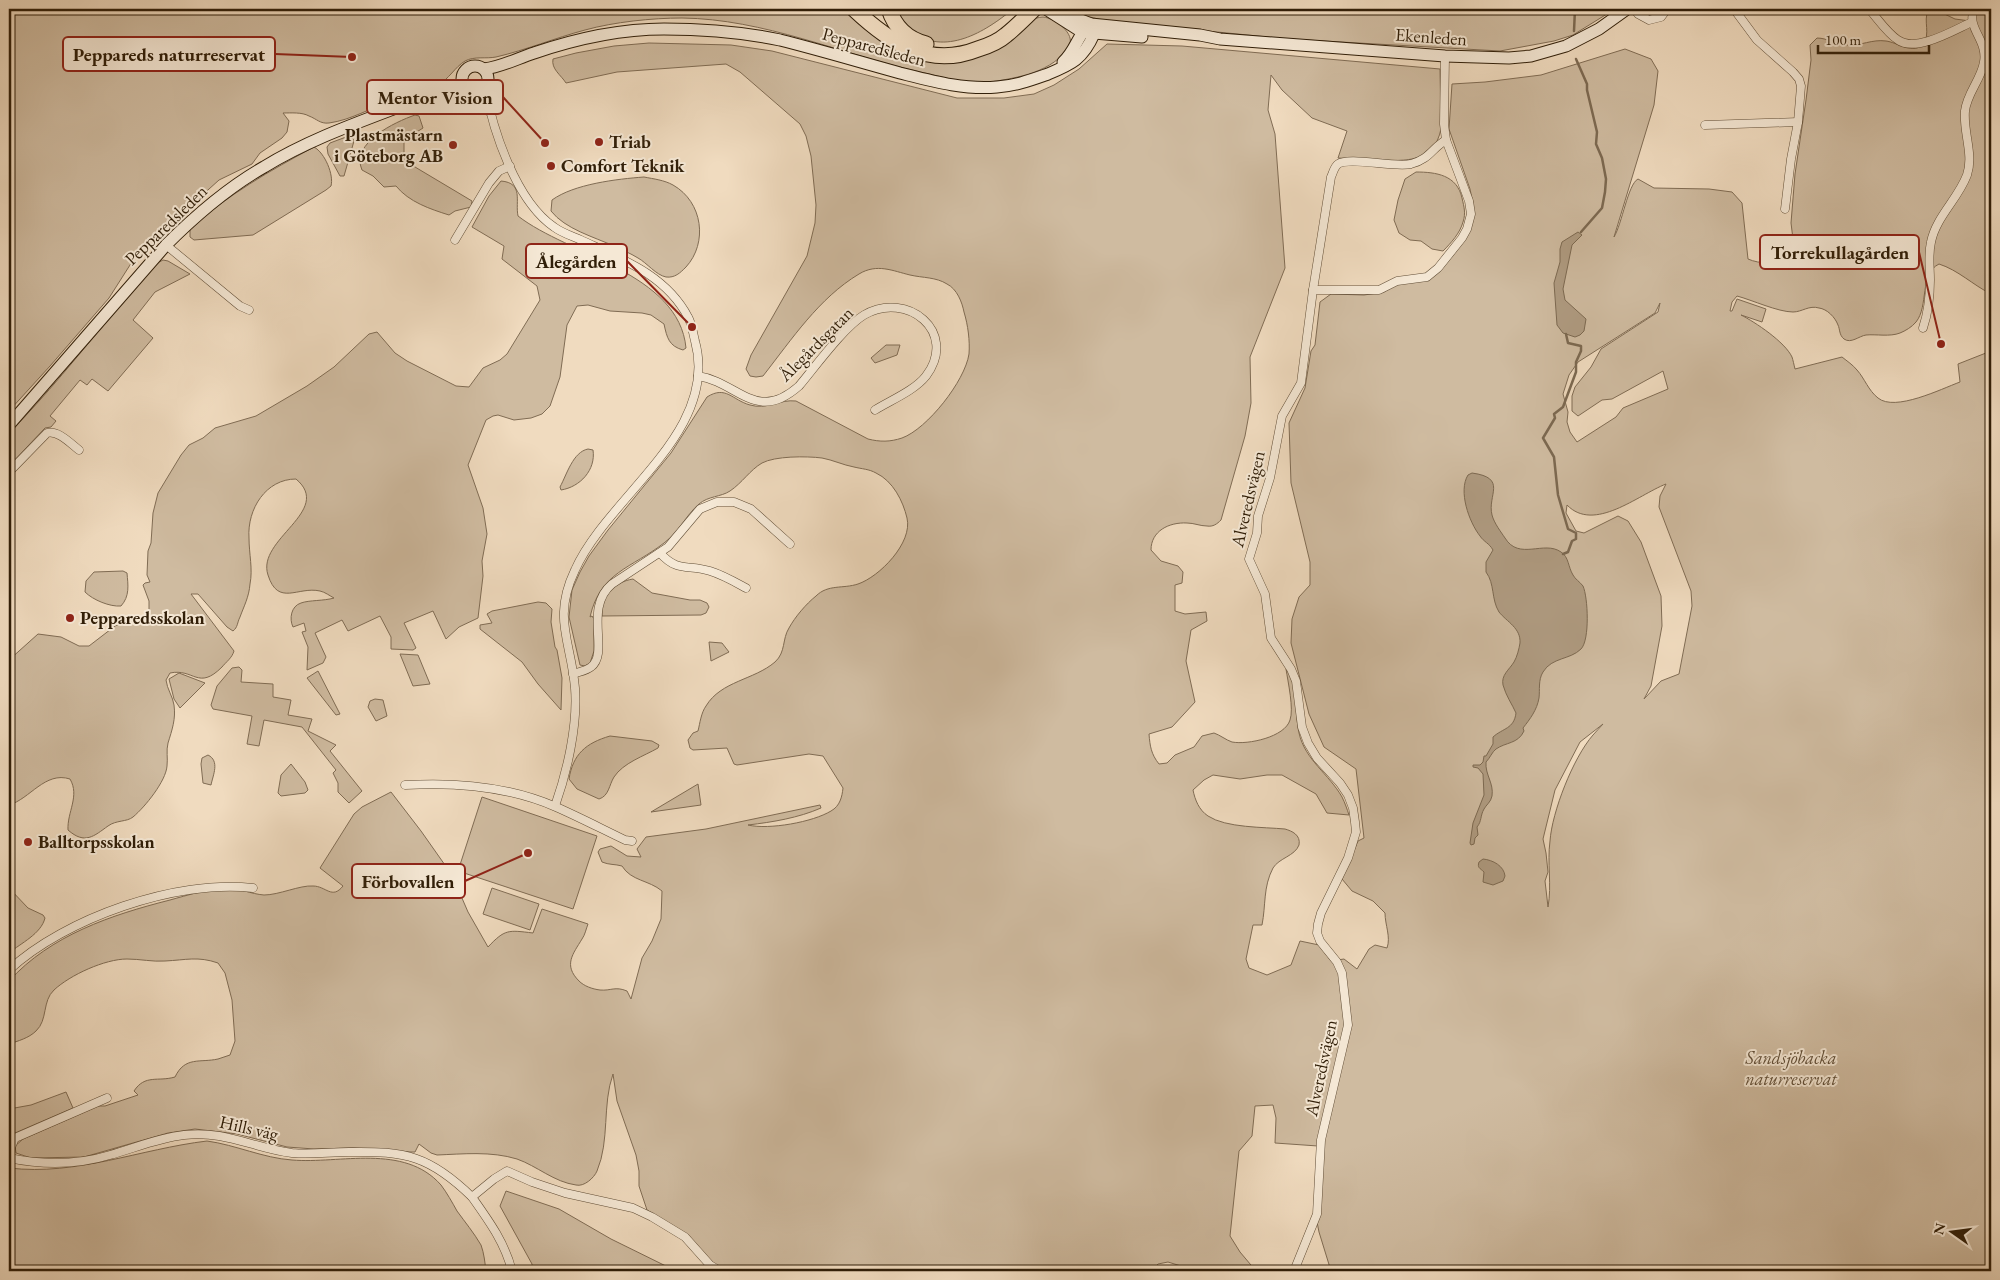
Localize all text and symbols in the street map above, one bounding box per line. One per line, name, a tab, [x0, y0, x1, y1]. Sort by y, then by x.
street label: Pepparedsleden	[820, 22, 929, 71]
scale bar	[1818, 22, 1929, 54]
street label: Ekenleden	[1394, 23, 1468, 51]
text: 100 m	[1825, 30, 1862, 49]
callout: Peppareds naturreservat	[63, 37, 275, 71]
text: Peppareds naturreservat	[73, 42, 265, 67]
callout: Mentor Vision	[367, 80, 503, 114]
text: Mentor Vision	[377, 85, 493, 110]
place label: Plastmästarn i Göteborg AB	[334, 123, 443, 167]
place label: Triab	[609, 130, 651, 153]
marker: Triab	[593, 136, 605, 148]
marker: Plastmästarn i Göteborg AB	[447, 139, 459, 151]
place label: Comfort Teknik	[561, 154, 685, 177]
marker: Comfort Teknik	[545, 160, 557, 172]
street label: Pepparedsleden	[119, 179, 212, 270]
callout: Torrekullagården	[1760, 235, 1919, 269]
text: Torrekullagården	[1771, 240, 1910, 265]
callout: Ålegården	[526, 244, 627, 278]
text: Ålegården	[534, 249, 617, 274]
street label: Ålegårdsgatan	[772, 301, 858, 387]
street label: Alveredsvägen	[1225, 448, 1270, 550]
place label: Pepparedsskolan	[80, 606, 205, 629]
marker: Pepparedsskolan	[64, 612, 76, 624]
place label: Balltorpsskolan	[38, 830, 155, 853]
marker: Balltorpsskolan	[22, 836, 34, 848]
callout: Förbovallen	[352, 864, 465, 898]
text: Förbovallen	[361, 869, 455, 894]
street label: Alveredsvägen	[1299, 1017, 1342, 1119]
park label: Sandsjöbacka naturreservat	[1745, 1046, 1838, 1090]
street label: Hills väg	[217, 1110, 281, 1145]
north arrow	[1928, 1208, 1978, 1258]
text: N	[1929, 1221, 1950, 1237]

